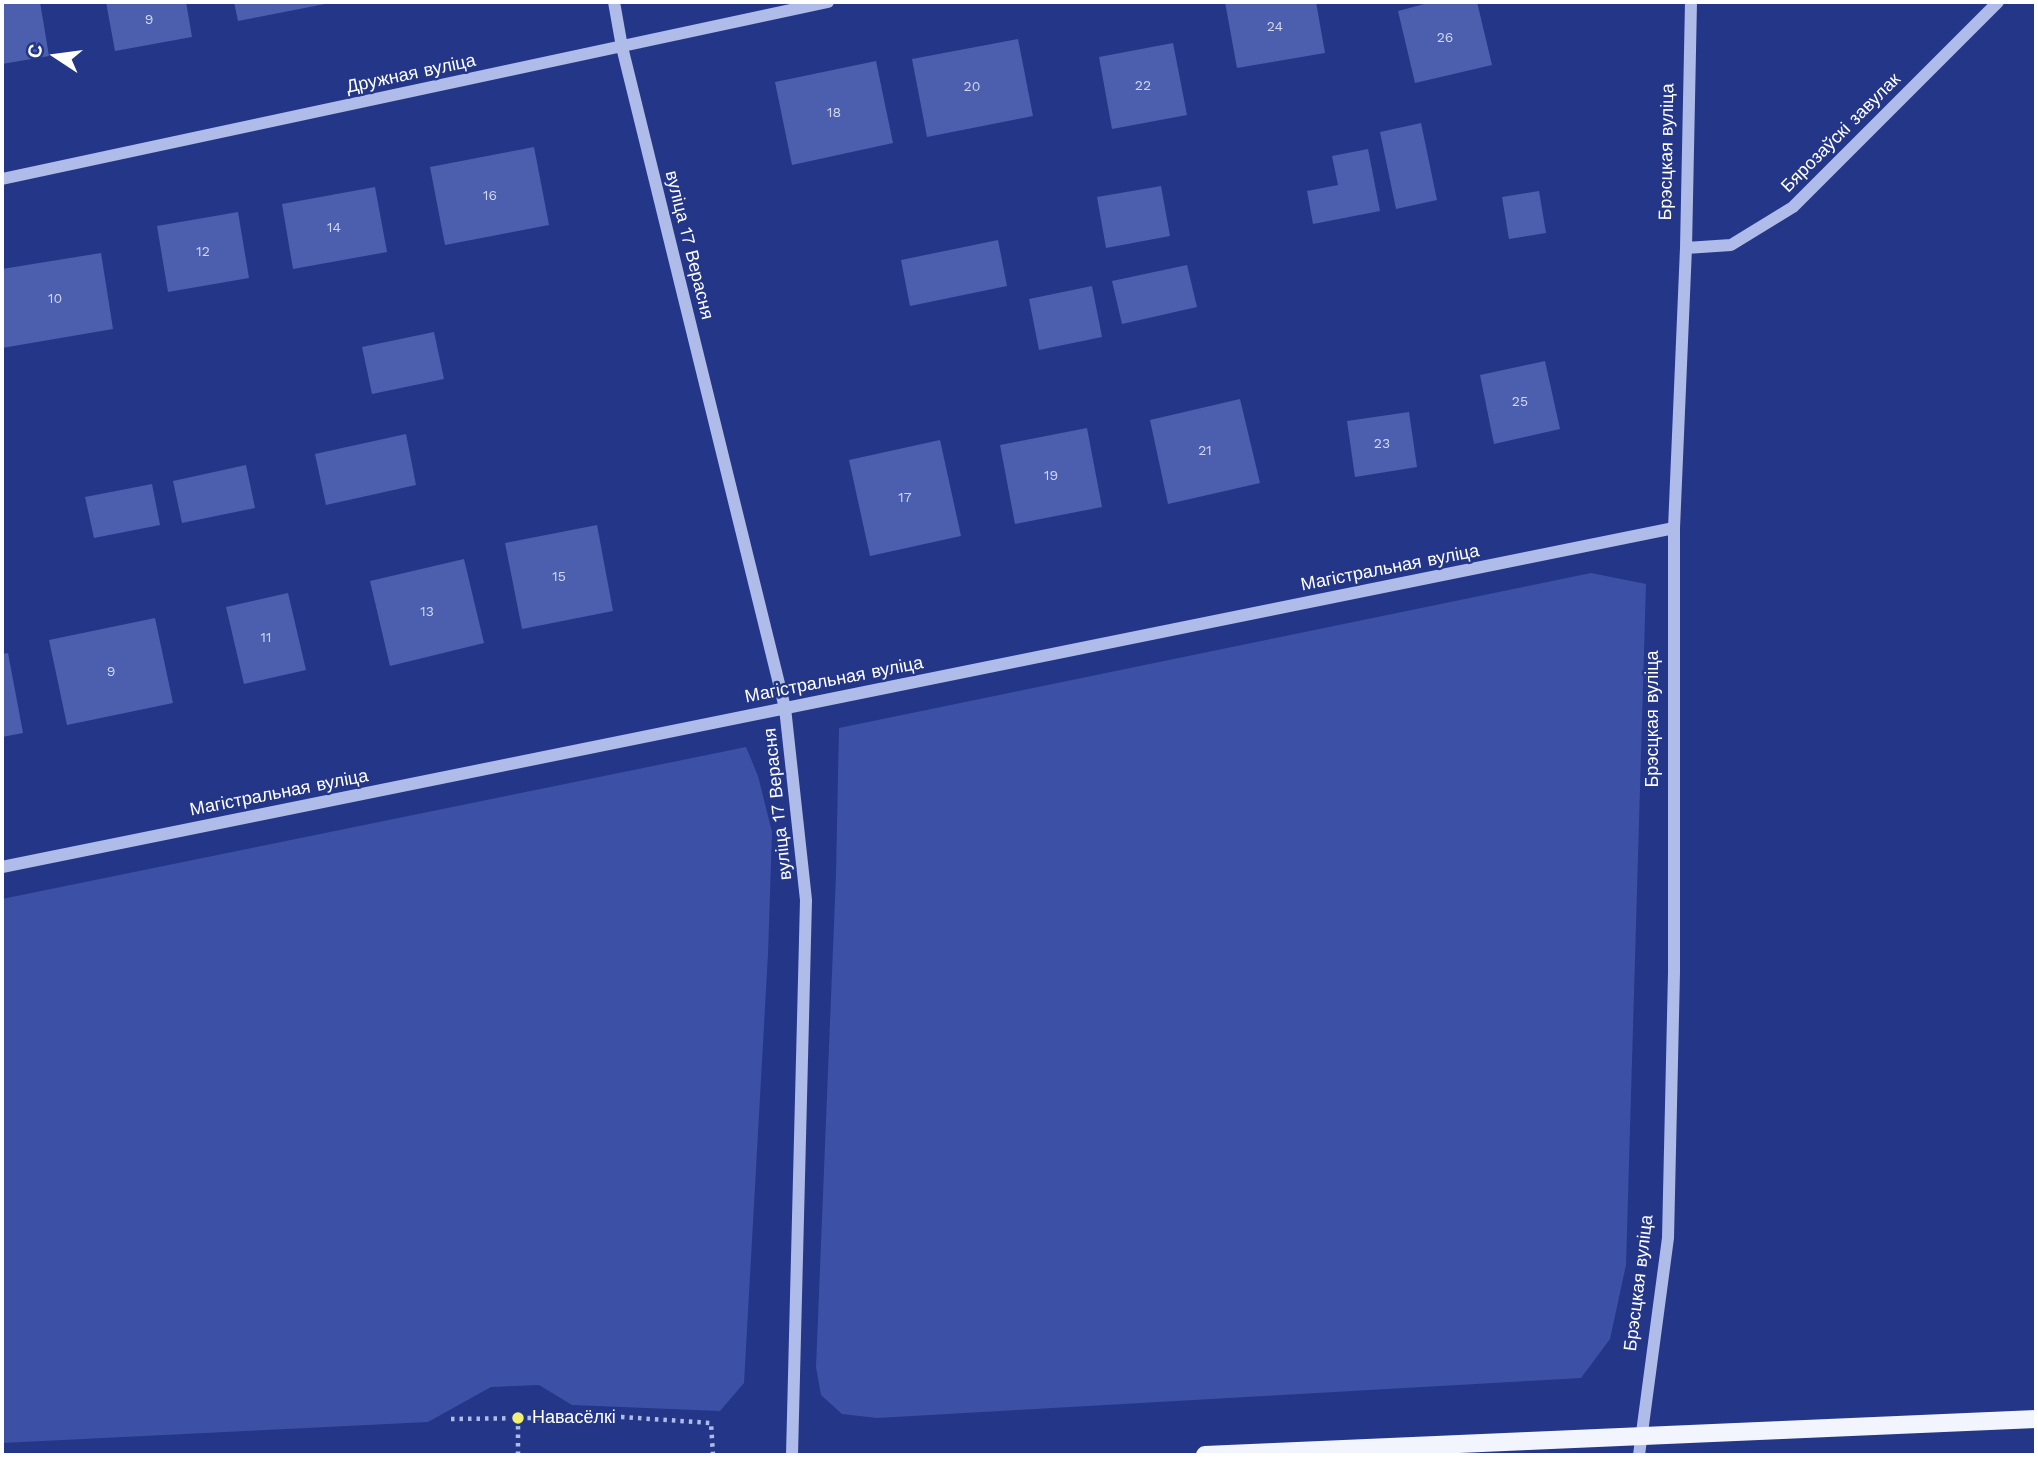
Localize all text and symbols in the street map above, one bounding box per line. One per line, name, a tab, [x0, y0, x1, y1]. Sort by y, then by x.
house number: 9	[145, 12, 153, 28]
house number: 24	[1267, 19, 1283, 35]
north arrow	[21, 21, 91, 91]
house number: 26	[1437, 30, 1453, 46]
text: С	[22, 42, 48, 60]
street label: Дружная вуліца	[344, 50, 478, 98]
street label: Бярозаўскі завулак	[1777, 69, 1905, 197]
house number: 22	[1135, 78, 1151, 94]
house number: 20	[964, 79, 980, 95]
street label: Брэсцкая вуліца	[1655, 83, 1679, 221]
house number: 18	[827, 105, 841, 121]
street label: вуліца 17 Верасня	[660, 168, 718, 322]
house number: 16	[483, 188, 497, 204]
house number: 14	[327, 220, 341, 236]
house number: 12	[196, 244, 210, 260]
house number: 10	[48, 291, 62, 307]
house number: 25	[1512, 394, 1528, 410]
house number: 23	[1374, 436, 1390, 452]
house number: 21	[1198, 443, 1212, 459]
house number: 19	[1044, 468, 1058, 484]
house number: 17	[898, 490, 912, 506]
street label: Магістральная вуліца	[1299, 540, 1481, 596]
house number: 15	[552, 569, 566, 585]
house number: 13	[420, 604, 434, 620]
house number: 11	[261, 630, 271, 646]
street label: Брэсцкая вуліца	[1642, 650, 1664, 788]
street label: Магістральная вуліца	[743, 652, 925, 708]
house number: 9	[107, 664, 115, 680]
street label: вуліца 17 Верасня	[759, 727, 797, 881]
street label: Магістральная вуліца	[188, 765, 370, 821]
street label: Брэсцкая вуліца	[1620, 1214, 1658, 1352]
place label: Навасёлкі	[532, 1407, 616, 1429]
marker: Навасёлкі	[510, 1410, 526, 1426]

